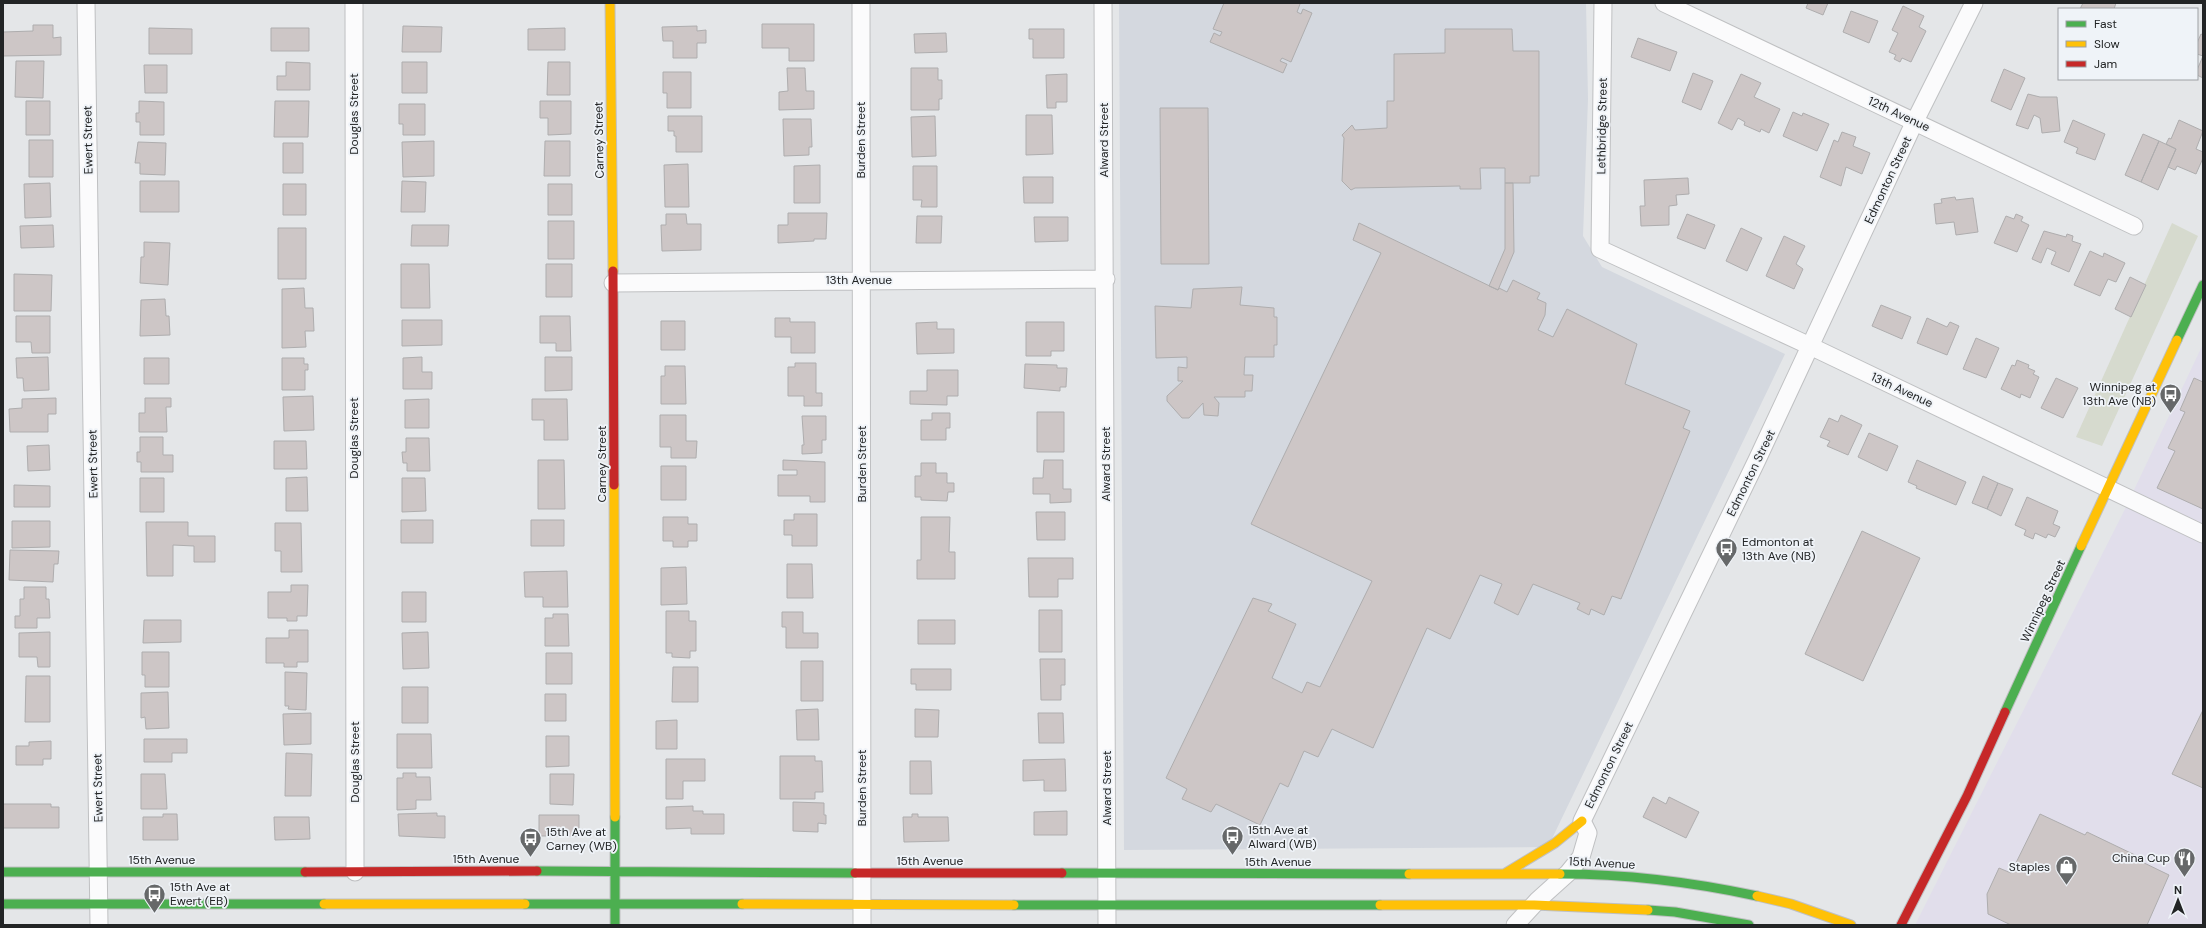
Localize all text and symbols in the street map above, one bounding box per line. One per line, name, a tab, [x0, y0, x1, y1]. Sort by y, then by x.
legend	[2058, 8, 2198, 80]
text: Fast	[2094, 16, 2117, 32]
text: Slow	[2094, 36, 2120, 52]
text: Jam	[2094, 56, 2117, 72]
street label: Douglas Street	[346, 73, 362, 155]
street label: Lethbridge Street	[1593, 77, 1611, 175]
street label: 12th Avenue	[1866, 93, 1933, 135]
street label: Carney Street	[590, 101, 608, 179]
street label: Burden Street	[853, 101, 869, 178]
street label: Alward Street	[1096, 102, 1112, 178]
street label: Ewert Street	[79, 105, 97, 175]
street label: Edmonton Street	[1861, 133, 1915, 226]
street label: 13th Avenue	[826, 272, 892, 288]
street label: 13th Avenue	[1869, 369, 1936, 411]
place label: Winnipeg at 13th Ave (NB)	[2082, 379, 2156, 409]
bus stop icon: Winnipeg at 13th Ave (NB)	[2158, 381, 2184, 414]
street label: Douglas Street	[346, 397, 362, 479]
street label: Carney Street	[594, 425, 610, 502]
street label: Burden Street	[854, 425, 870, 502]
street label: Alward Street	[1098, 426, 1114, 502]
street label: Edmonton Street	[1723, 427, 1779, 519]
street label: Ewert Street	[84, 429, 102, 499]
place label: Edmonton at 13th Ave (NB)	[1742, 534, 1816, 564]
bus stop icon: Edmonton at 13th Ave (NB)	[1714, 536, 1740, 569]
street label: Winnipeg Street	[2017, 557, 2069, 645]
street label: Edmonton Street	[1581, 719, 1637, 811]
street label: Douglas Street	[347, 721, 363, 803]
street label: Burden Street	[854, 749, 870, 826]
street label: Alward Street	[1099, 750, 1115, 826]
street label: Ewert Street	[89, 753, 107, 823]
place label: 15th Ave at Alward (WB)	[1248, 822, 1317, 852]
place label: 15th Ave at Carney (WB)	[546, 824, 617, 854]
bus stop icon: 15th Ave at Alward (WB)	[1219, 824, 1245, 857]
bus stop icon: 15th Ave at Carney (WB)	[518, 826, 544, 859]
restaurant icon: China Cup	[2172, 845, 2198, 878]
place label: China Cup	[2112, 850, 2170, 866]
street label: 15th Avenue	[453, 851, 520, 867]
street label: 15th Avenue	[129, 852, 196, 868]
street label: 15th Avenue	[897, 853, 964, 869]
street label: 15th Avenue	[1568, 853, 1636, 873]
street label: 15th Avenue	[1245, 854, 1312, 870]
shop icon: Staples	[2053, 854, 2079, 887]
place label: Staples	[2009, 859, 2050, 875]
place label: 15th Ave at Ewert (EB)	[170, 879, 231, 909]
north arrow	[2158, 880, 2198, 920]
bus stop icon: 15th Ave at Ewert (EB)	[141, 881, 167, 914]
text: N	[2174, 883, 2182, 897]

